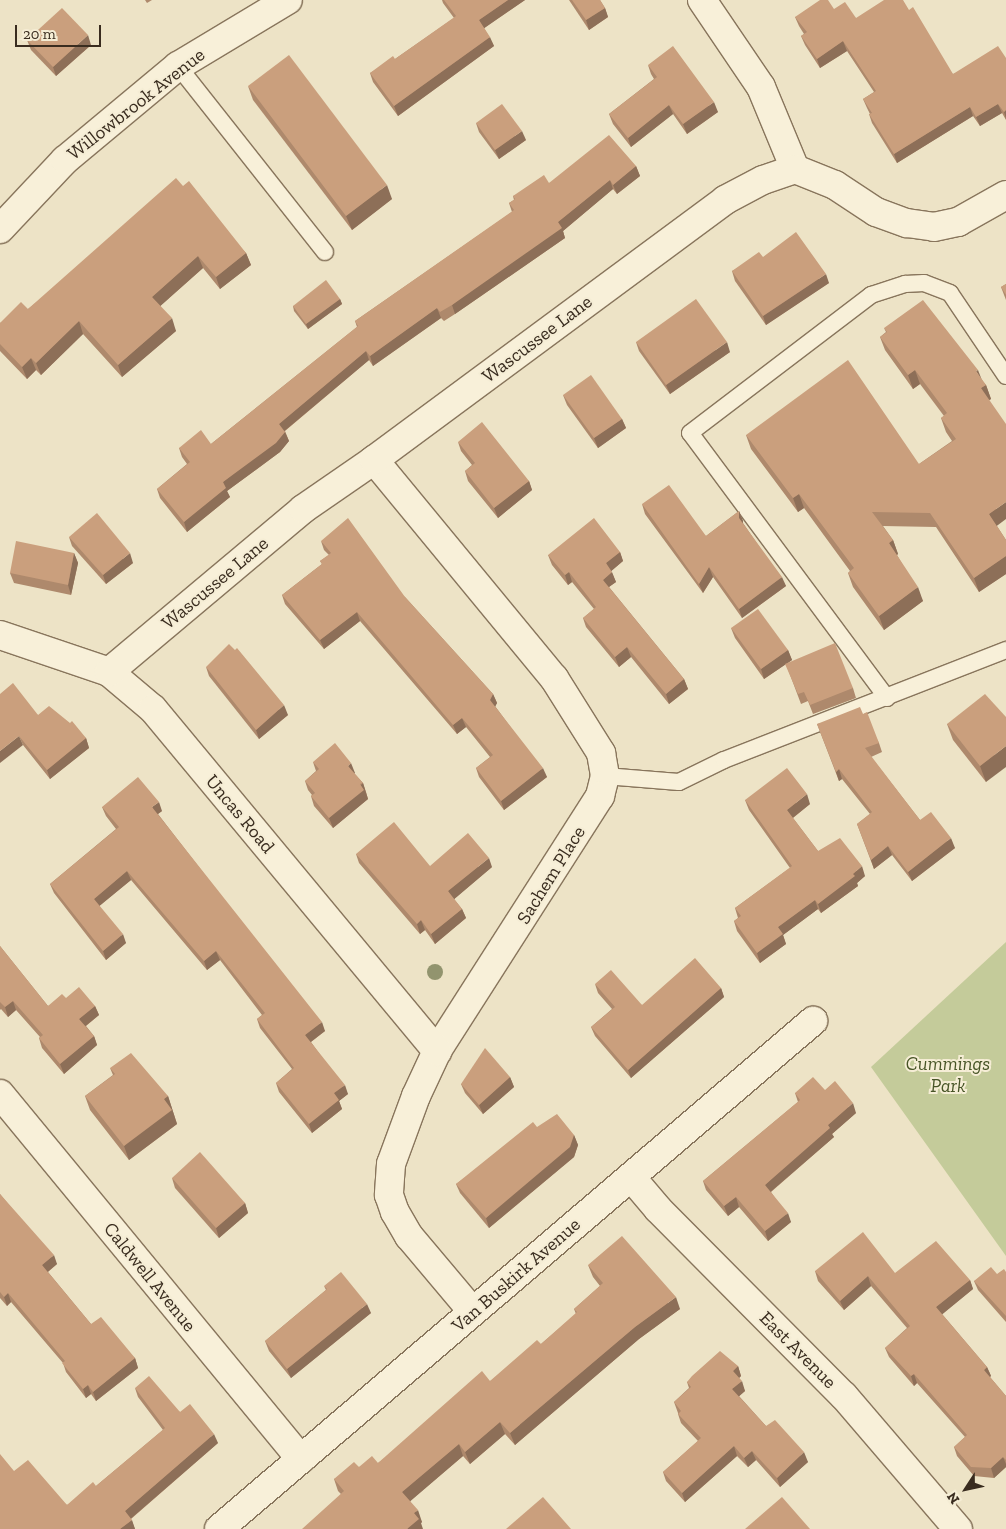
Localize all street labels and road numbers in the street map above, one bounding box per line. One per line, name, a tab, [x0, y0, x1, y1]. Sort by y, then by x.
street label: Willowbrook Avenue	[62, 43, 210, 165]
street label: Wascussee Lane	[477, 290, 597, 388]
street label: Wascussee Lane	[157, 532, 273, 634]
street label: Uncas Road	[201, 770, 279, 858]
street label: Sachem Place	[512, 822, 590, 928]
street label: Van Buskirk Avenue	[447, 1213, 585, 1337]
street label: Caldwell Avenue	[99, 1217, 201, 1337]
street label: East Avenue	[755, 1307, 841, 1393]

